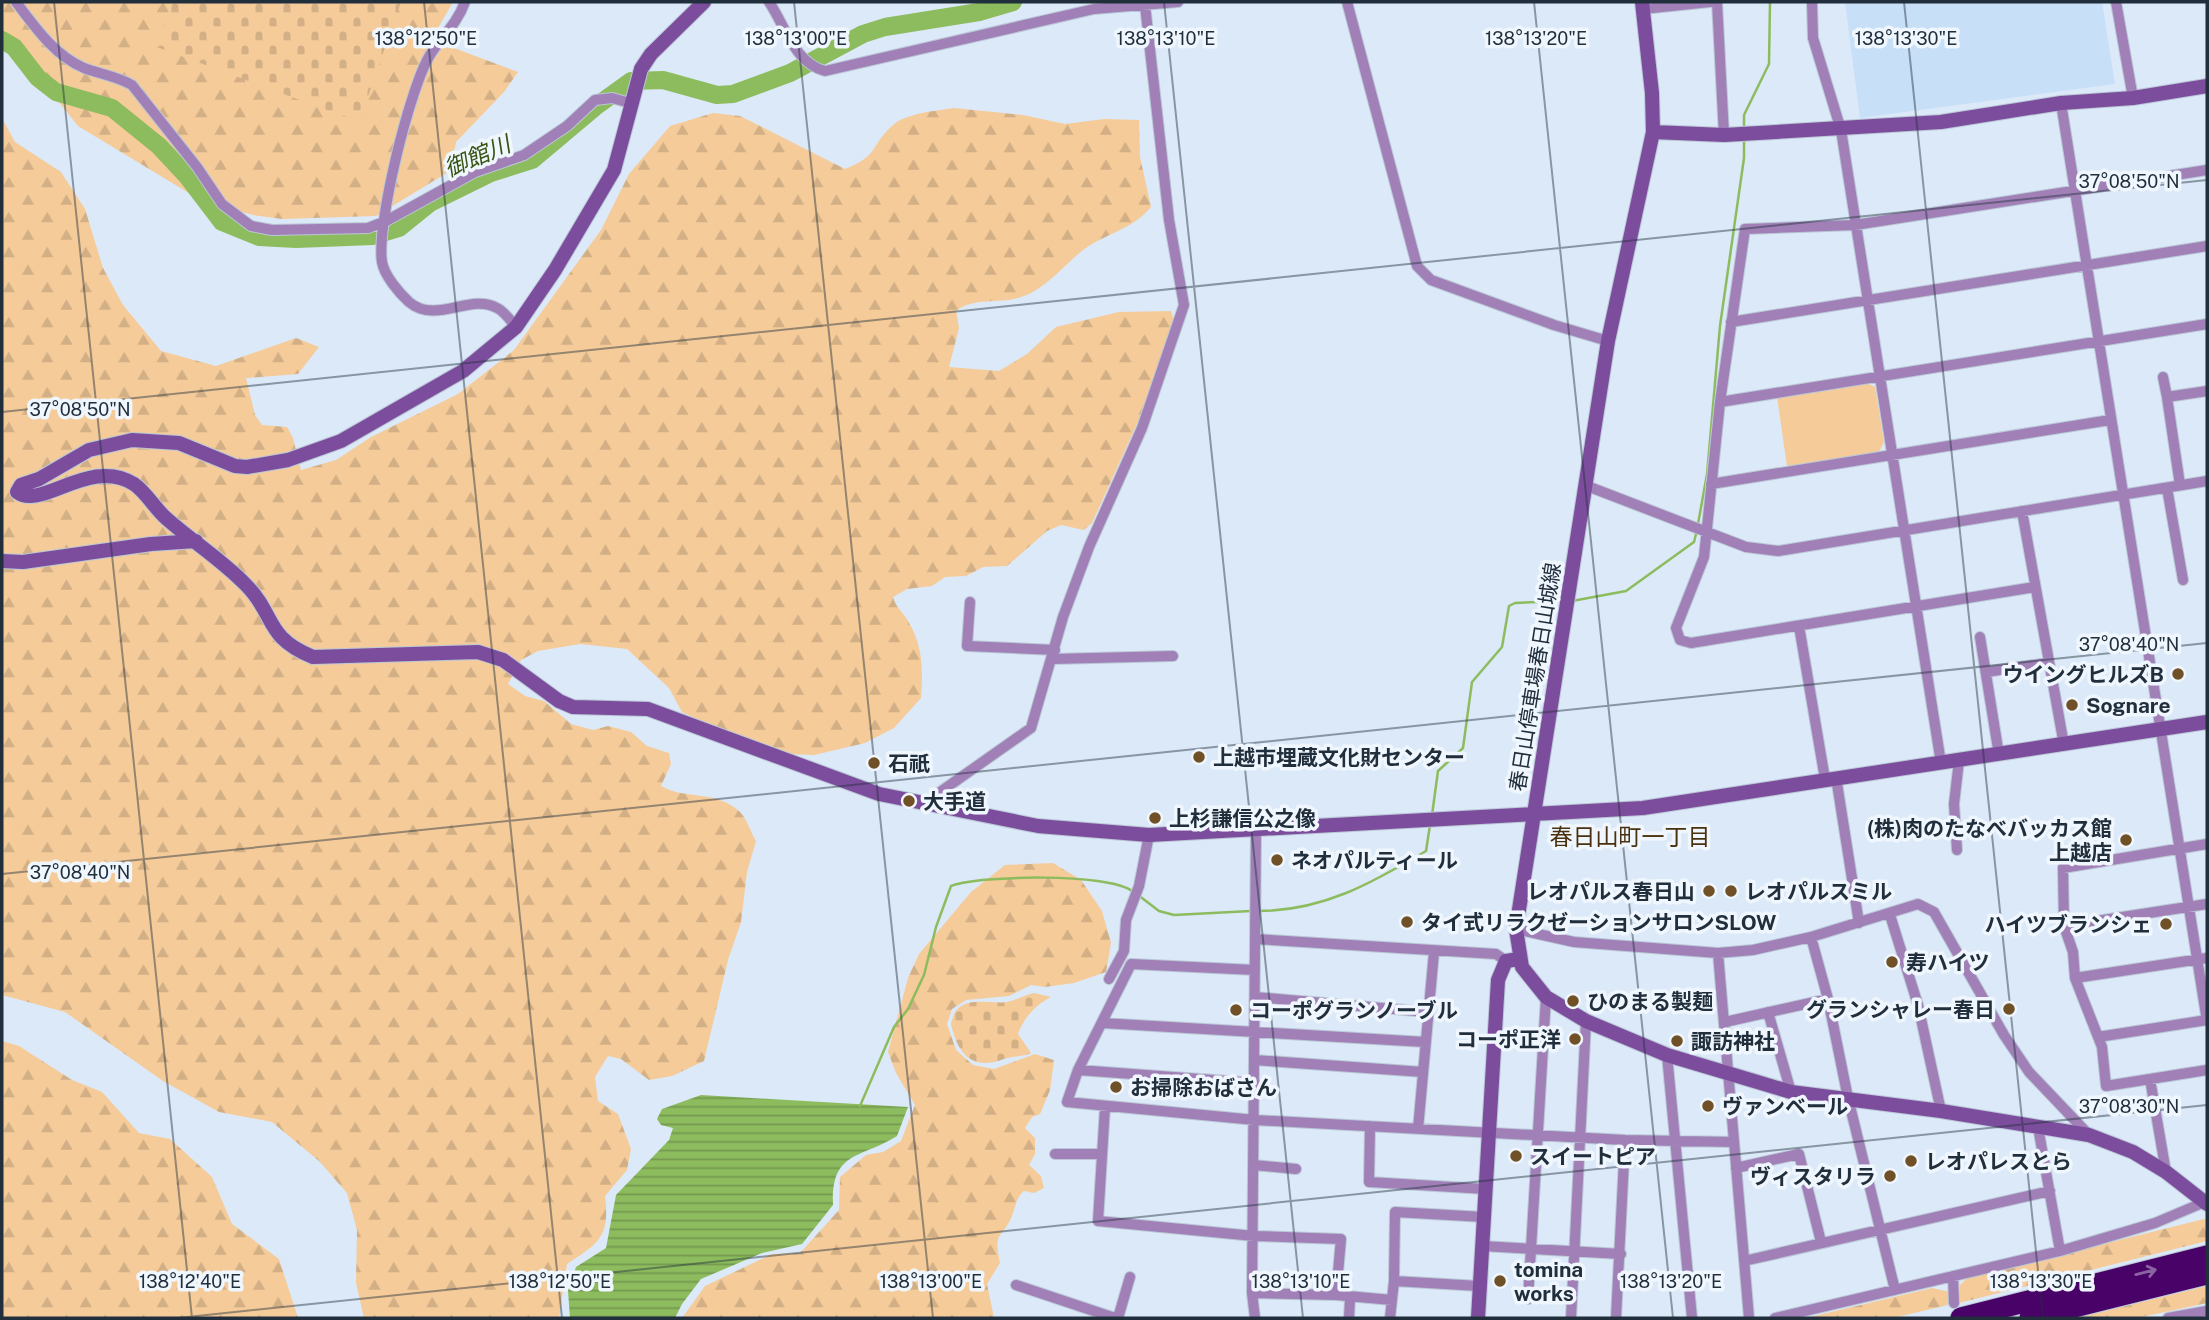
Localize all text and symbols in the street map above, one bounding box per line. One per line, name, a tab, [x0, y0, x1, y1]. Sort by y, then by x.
text: 138°12'50"E	[375, 28, 477, 49]
text: 138°13'00"E	[745, 28, 847, 49]
text: 138°13'10"E	[1117, 28, 1215, 49]
text: 138°13'20"E	[1485, 28, 1587, 49]
text: 138°13'30"E	[1855, 28, 1957, 49]
water label: 御館川	[440, 129, 517, 182]
text: 37°08'50"N	[2079, 171, 2179, 192]
text: 37°08'50"N	[30, 399, 130, 420]
street label: 春日山停車場春日山城線	[1505, 561, 1565, 793]
text: 37°08'40"N	[2079, 634, 2179, 655]
place label: ウイングヒルズB	[2003, 662, 2164, 687]
marker: ウイングヒルズB	[2170, 666, 2186, 682]
place label: Sognare	[2086, 693, 2171, 718]
marker: Sognare	[2064, 697, 2080, 713]
place label: 上越市埋蔵文化財センター	[1213, 745, 1465, 770]
marker: 上越市埋蔵文化財センター	[1191, 749, 1207, 765]
place label: 石祇	[888, 751, 930, 776]
marker: 石祇	[866, 755, 882, 771]
place label: 大手道	[923, 789, 986, 814]
marker: 大手道	[901, 793, 917, 809]
place label: 上杉謙信公之像	[1169, 806, 1316, 831]
marker: 上杉謙信公之像	[1147, 810, 1163, 826]
place label: (株)肉のたなべバッカス館 上越店	[1867, 816, 2112, 865]
district label: 春日山町一丁目	[1550, 823, 1711, 850]
marker: (株)肉のたなべバッカス館 上越店	[2118, 832, 2134, 848]
place label: ネオパルティール	[1291, 848, 1458, 873]
marker: ネオパルティール	[1269, 852, 1285, 868]
text: 37°08'40"N	[30, 862, 130, 883]
place label: レオパルス春日山	[1527, 879, 1695, 904]
place label: レオパルスミル	[1745, 879, 1892, 904]
marker: レオパルス春日山	[1701, 883, 1717, 899]
marker: レオパルスミル	[1723, 883, 1739, 899]
place label: タイ式リラクゼーションサロンSLOW	[1421, 910, 1776, 935]
place label: ハイツブランシェ	[1984, 912, 2152, 937]
marker: タイ式リラクゼーションサロンSLOW	[1399, 914, 1415, 930]
marker: ハイツブランシェ	[2158, 916, 2174, 932]
place label: 寿ハイツ	[1906, 950, 1990, 975]
marker: 寿ハイツ	[1884, 954, 1900, 970]
place label: ひのまる製麺	[1587, 989, 1713, 1014]
marker: ひのまる製麺	[1565, 993, 1581, 1009]
place label: グランシャレー春日	[1806, 997, 1995, 1022]
place label: コーポグランノーブル	[1250, 998, 1458, 1023]
marker: グランシャレー春日	[2001, 1001, 2017, 1017]
marker: コーポグランノーブル	[1228, 1002, 1244, 1018]
place label: コーポ正洋	[1456, 1027, 1561, 1052]
place label: 諏訪神社	[1691, 1029, 1775, 1054]
marker: コーポ正洋	[1567, 1031, 1583, 1047]
marker: 諏訪神社	[1669, 1033, 1685, 1049]
place label: お掃除おばさん	[1130, 1075, 1277, 1100]
marker: お掃除おばさん	[1108, 1079, 1124, 1095]
place label: ヴァンベール	[1722, 1094, 1848, 1119]
text: 37°08'30"N	[2079, 1096, 2179, 1117]
marker: ヴァンベール	[1700, 1098, 1716, 1114]
place label: スイートピア	[1530, 1144, 1656, 1169]
marker: スイートピア	[1508, 1148, 1524, 1164]
place label: レオパレスとら	[1925, 1149, 2072, 1174]
marker: レオパレスとら	[1903, 1153, 1919, 1169]
place label: ヴィスタリラ	[1750, 1164, 1876, 1189]
marker: ヴィスタリラ	[1882, 1168, 1898, 1184]
place label: tomina works	[1514, 1257, 1583, 1306]
one-way arrow	[2134, 1265, 2157, 1278]
text: 138°12'40"E	[139, 1271, 241, 1292]
text: 138°12'50"E	[509, 1271, 611, 1292]
text: 138°13'00"E	[880, 1271, 982, 1292]
text: 138°13'10"E	[1252, 1271, 1350, 1292]
text: 138°13'20"E	[1620, 1271, 1722, 1292]
text: 138°13'30"E	[1990, 1271, 2092, 1292]
marker: tomina works	[1492, 1273, 1508, 1289]

